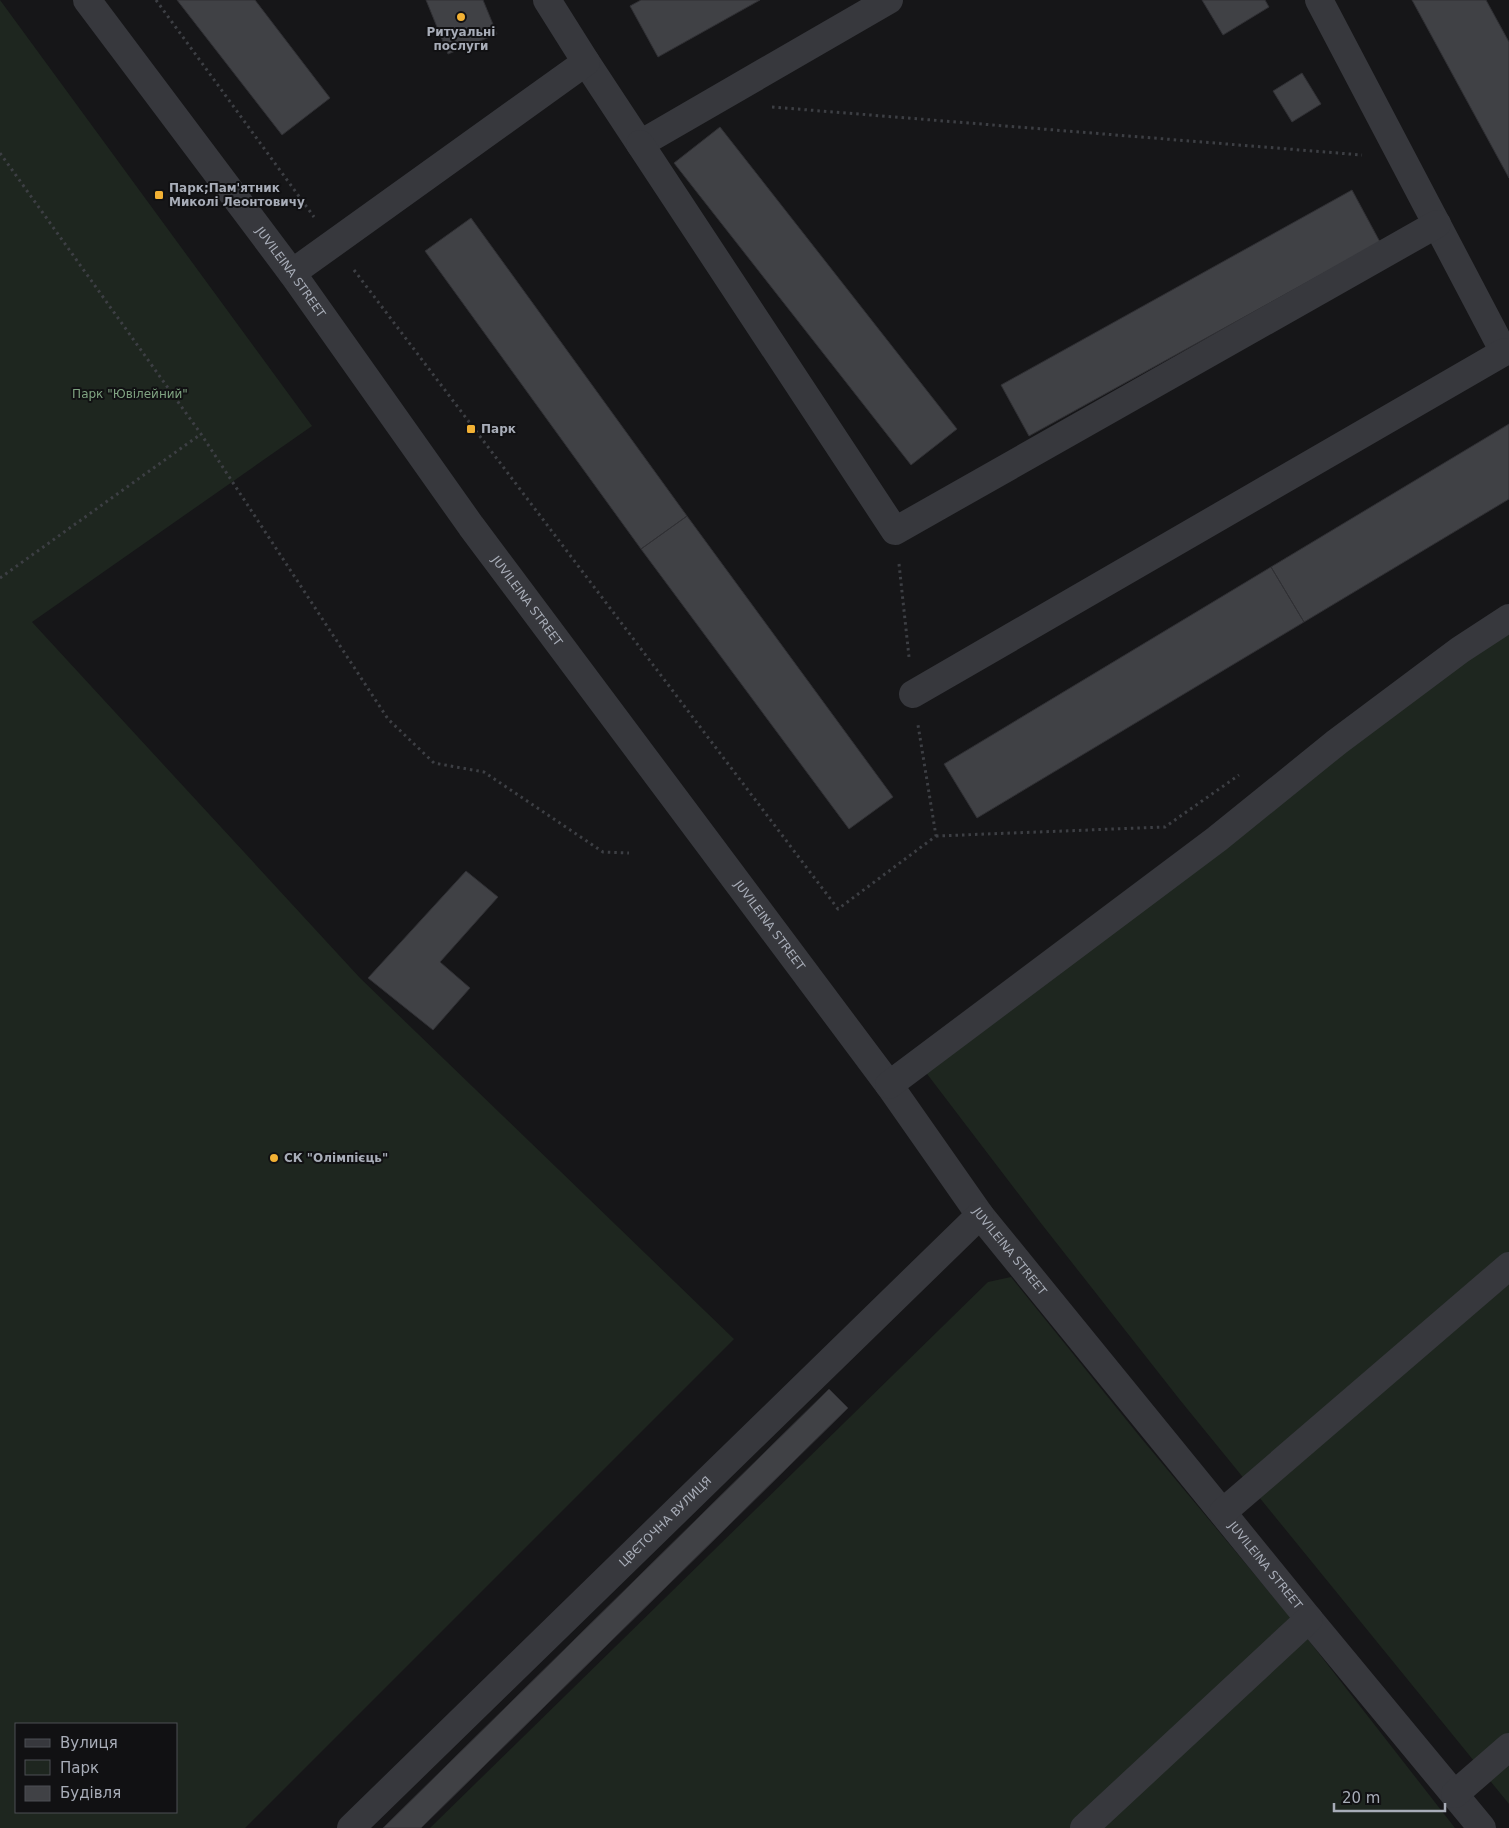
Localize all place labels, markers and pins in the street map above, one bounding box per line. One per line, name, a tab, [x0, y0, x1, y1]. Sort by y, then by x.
marker: Ритуальні послуги	[455, 11, 467, 23]
place label: Ритуальні послуги	[427, 25, 495, 53]
place label: Парк;Пам'ятник Миколі Леонтовичу	[169, 181, 305, 209]
marker: Парк;Пам'ятник Миколі Леонтовичу	[153, 189, 165, 201]
place label: Парк	[481, 422, 516, 436]
marker: Парк	[465, 423, 477, 435]
place label: СК "Олімпієць"	[284, 1151, 388, 1165]
marker: СК "Олімпієць"	[268, 1152, 280, 1164]

